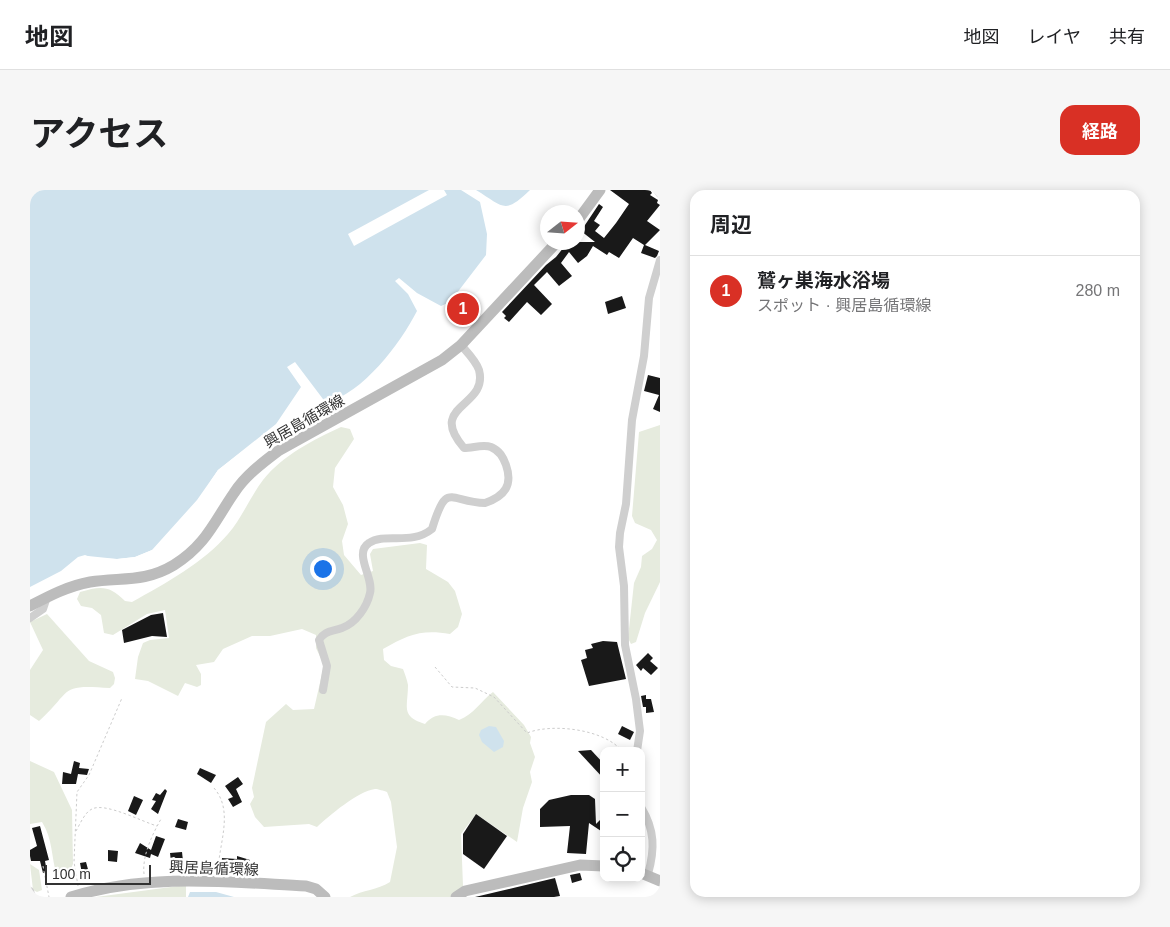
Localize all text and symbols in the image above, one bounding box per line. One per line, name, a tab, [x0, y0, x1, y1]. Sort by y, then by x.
text: 地図	[25, 23, 73, 50]
text: 地図	[964, 27, 1000, 47]
text: レイヤ	[1028, 27, 1081, 47]
text: 共有	[1109, 27, 1145, 47]
button: 経路	[1060, 105, 1140, 155]
text: アクセス	[30, 114, 168, 153]
north arrow	[540, 205, 585, 250]
text: 周辺	[710, 213, 752, 236]
text: 鷲ヶ巣海水浴場	[757, 270, 890, 291]
text: 1	[722, 282, 730, 299]
text: 280 m	[1076, 282, 1120, 299]
pin: 1	[447, 290, 479, 328]
text: スポット · 興居島循環線	[757, 297, 931, 314]
street label: 興居島循環線	[261, 391, 347, 451]
your location	[310, 556, 336, 582]
map controls	[600, 747, 645, 882]
button: +	[600, 747, 645, 792]
button: −	[600, 792, 645, 837]
button: locate	[600, 837, 645, 882]
street label: 興居島循環線	[169, 858, 259, 878]
scale bar	[45, 862, 151, 885]
text: 100 m	[52, 866, 91, 882]

